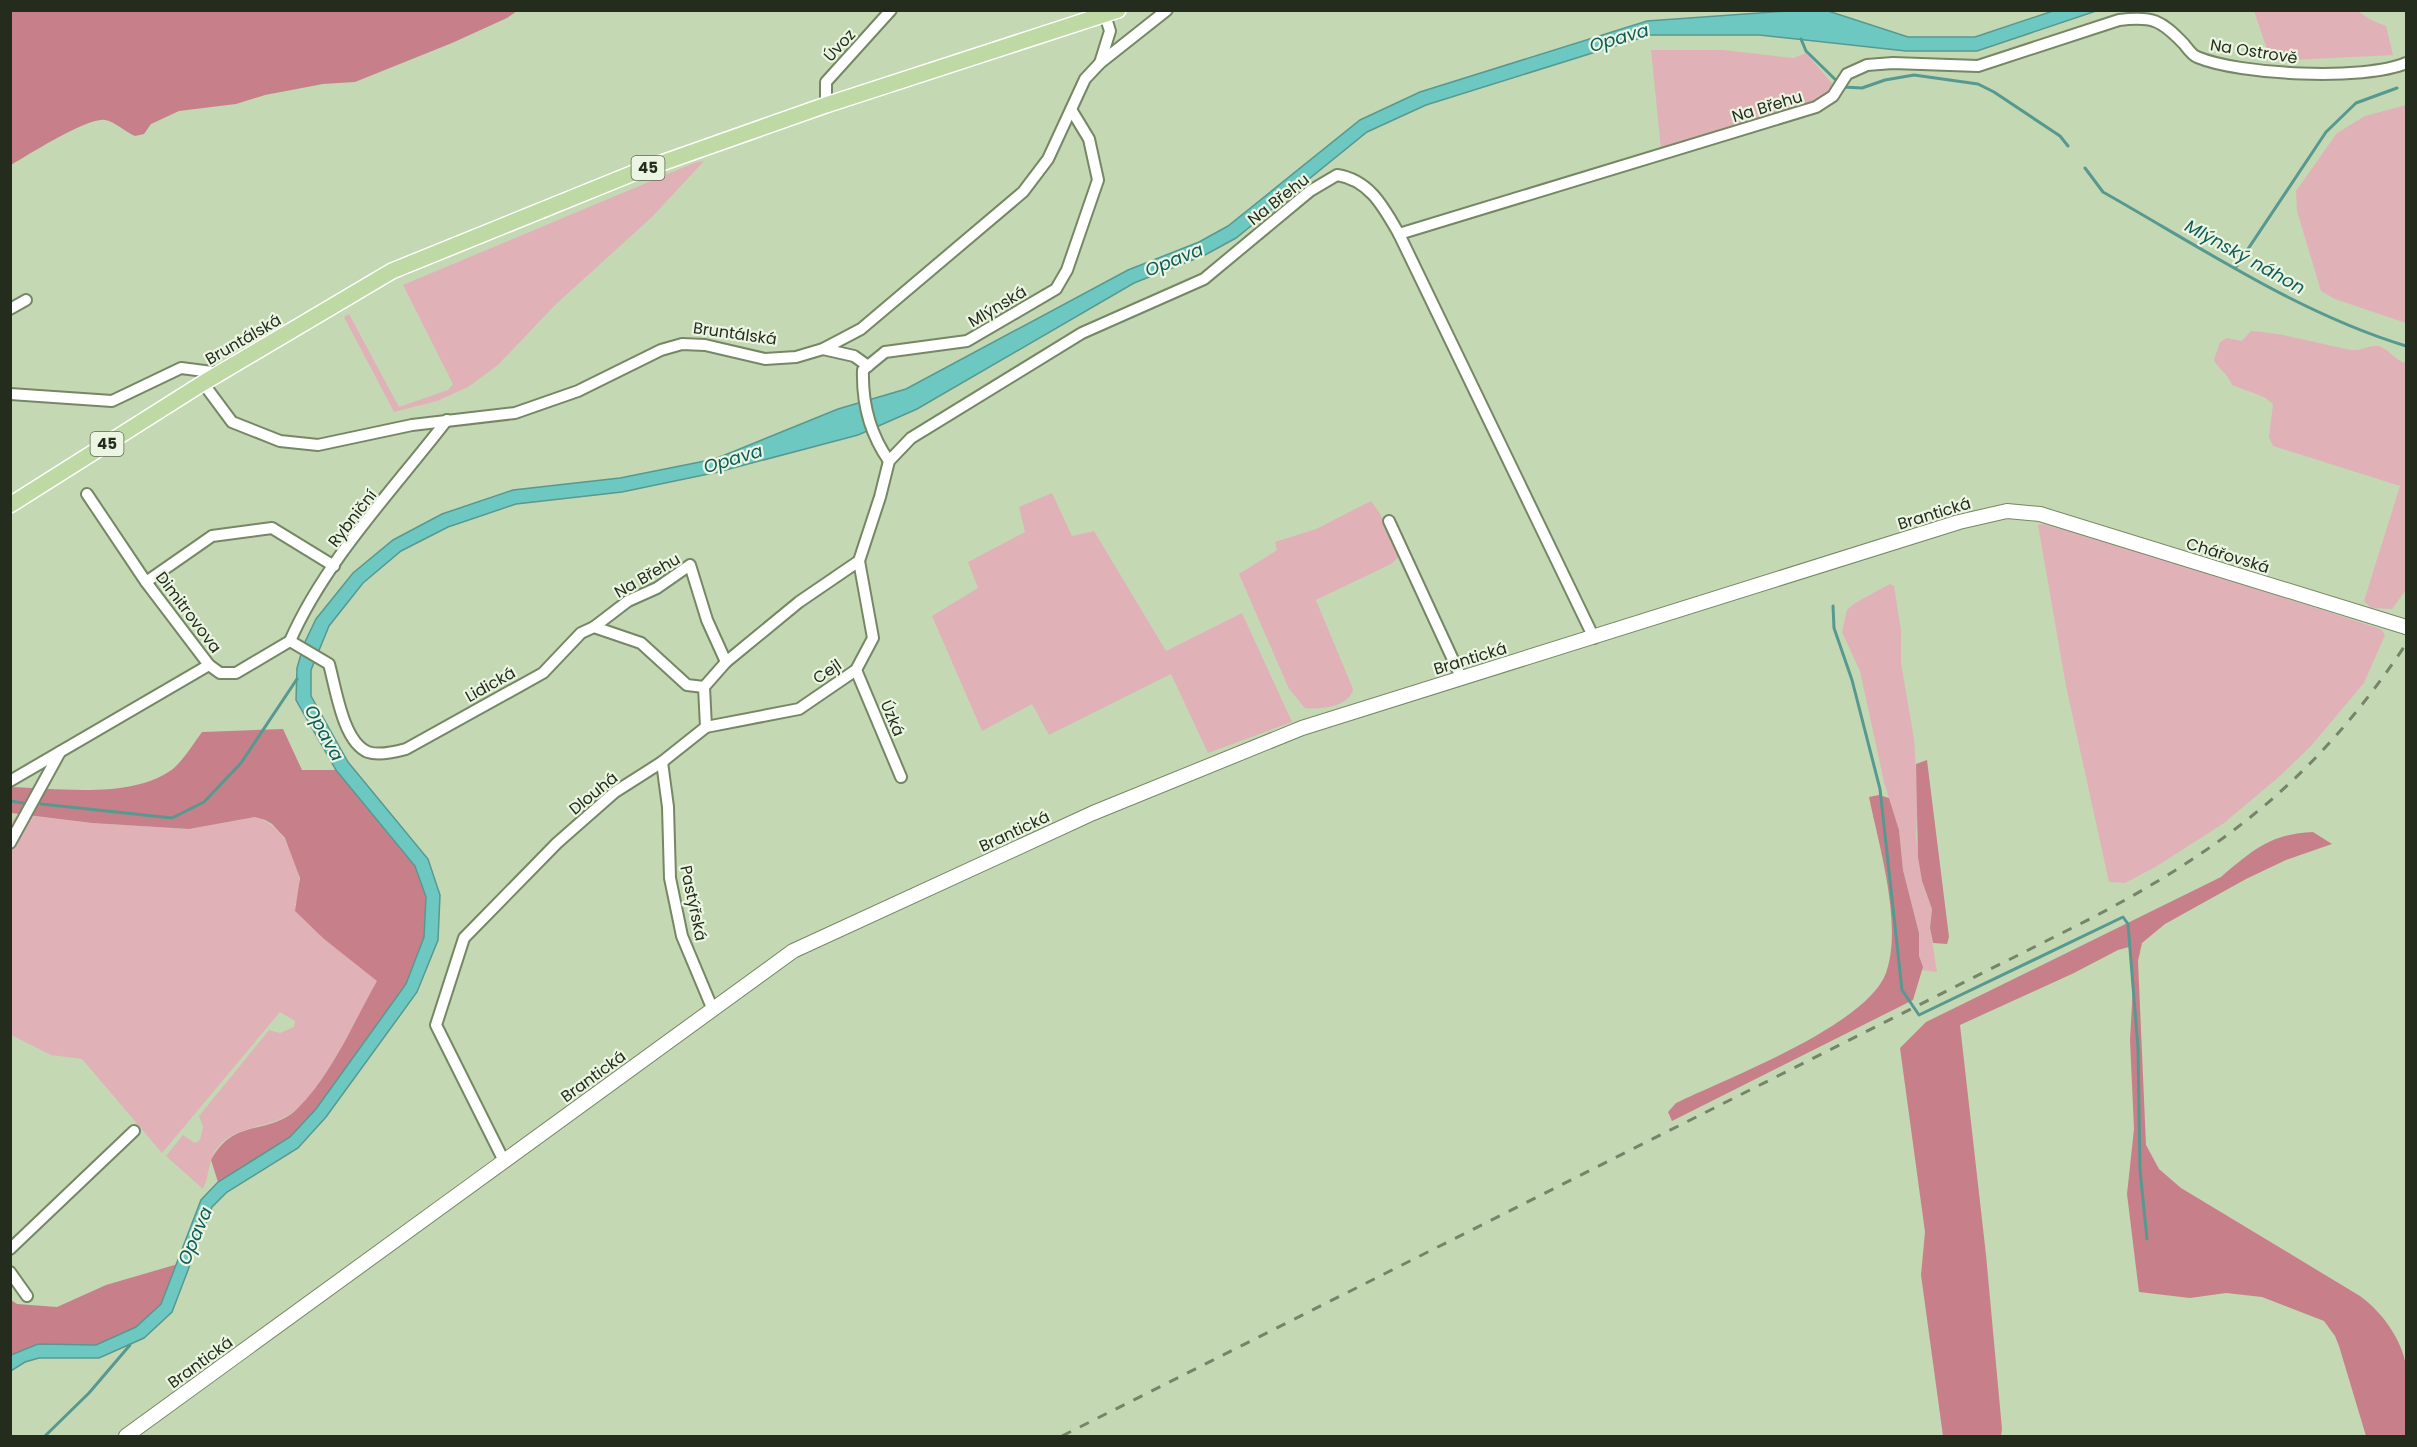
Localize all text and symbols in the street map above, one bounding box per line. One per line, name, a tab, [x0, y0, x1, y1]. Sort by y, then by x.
water label: Opava	[1586, 17, 1652, 58]
street label: Úvoz	[818, 24, 860, 67]
street label: Na Ostrově	[2209, 33, 2299, 70]
street label: Na Břehu	[1729, 85, 1805, 128]
road number: 45	[632, 156, 664, 180]
street label: Na Břehu	[1243, 168, 1314, 231]
water label: Mlýnský náhon	[2181, 213, 2310, 300]
water label: Opava	[1141, 237, 1207, 283]
street label: Mlýnská	[964, 280, 1031, 333]
street label: Bruntálská	[201, 308, 285, 370]
street label: Bruntálská	[692, 316, 778, 351]
road number: 45	[90, 432, 124, 456]
water label: Opava	[700, 438, 766, 479]
street label: Rybniční	[323, 485, 382, 552]
street label: Brantická	[1895, 491, 1974, 535]
street label: Chářovská	[2183, 532, 2272, 579]
street label: Na Břehu	[610, 547, 684, 604]
street label: Dimitrovova	[150, 567, 227, 658]
street label: Brantická	[1431, 636, 1510, 680]
street label: Cejl	[808, 653, 846, 689]
street label: Lidická	[461, 661, 520, 708]
street label: Úzká	[875, 697, 910, 740]
water label: Opava	[299, 700, 350, 765]
street label: Dlouhá	[564, 767, 623, 820]
street label: Brantická	[975, 805, 1053, 858]
street label: Pastýřská	[674, 863, 713, 943]
street label: Brantická	[556, 1045, 631, 1108]
water label: Opava	[171, 1203, 218, 1269]
street label: Brantická	[163, 1331, 238, 1394]

